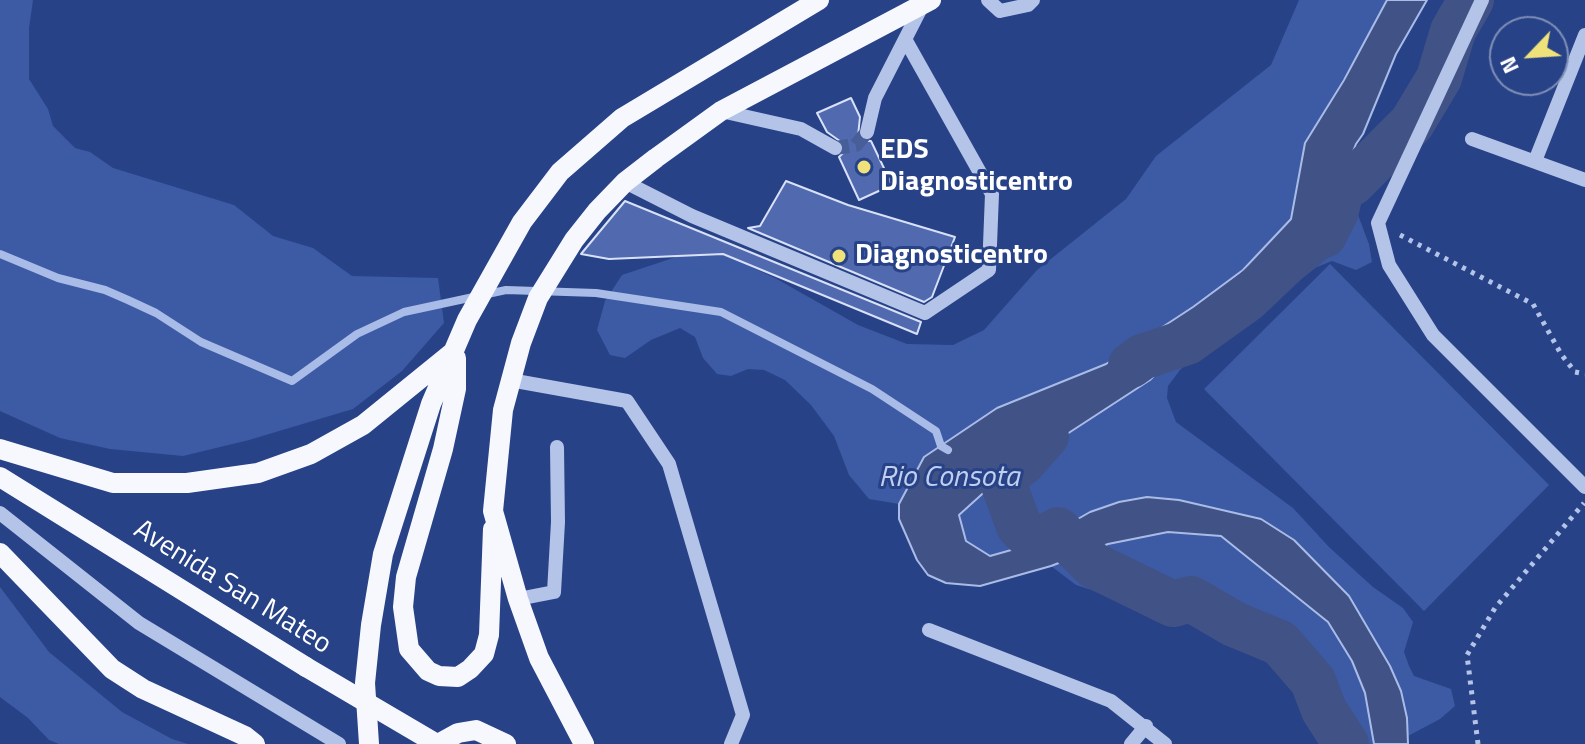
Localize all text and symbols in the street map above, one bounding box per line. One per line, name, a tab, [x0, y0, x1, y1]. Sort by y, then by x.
north arrow	[1489, 16, 1569, 96]
text: N	[1490, 51, 1528, 79]
place label: EDS Diagnosticentro	[880, 134, 1073, 200]
marker: EDS Diagnosticentro	[855, 158, 873, 176]
place label: Diagnosticentro	[855, 239, 1048, 273]
marker: Diagnosticentro	[830, 247, 848, 265]
water label: Rio Consota	[878, 461, 1020, 497]
street label: Avenida San Mateo	[127, 514, 337, 662]

